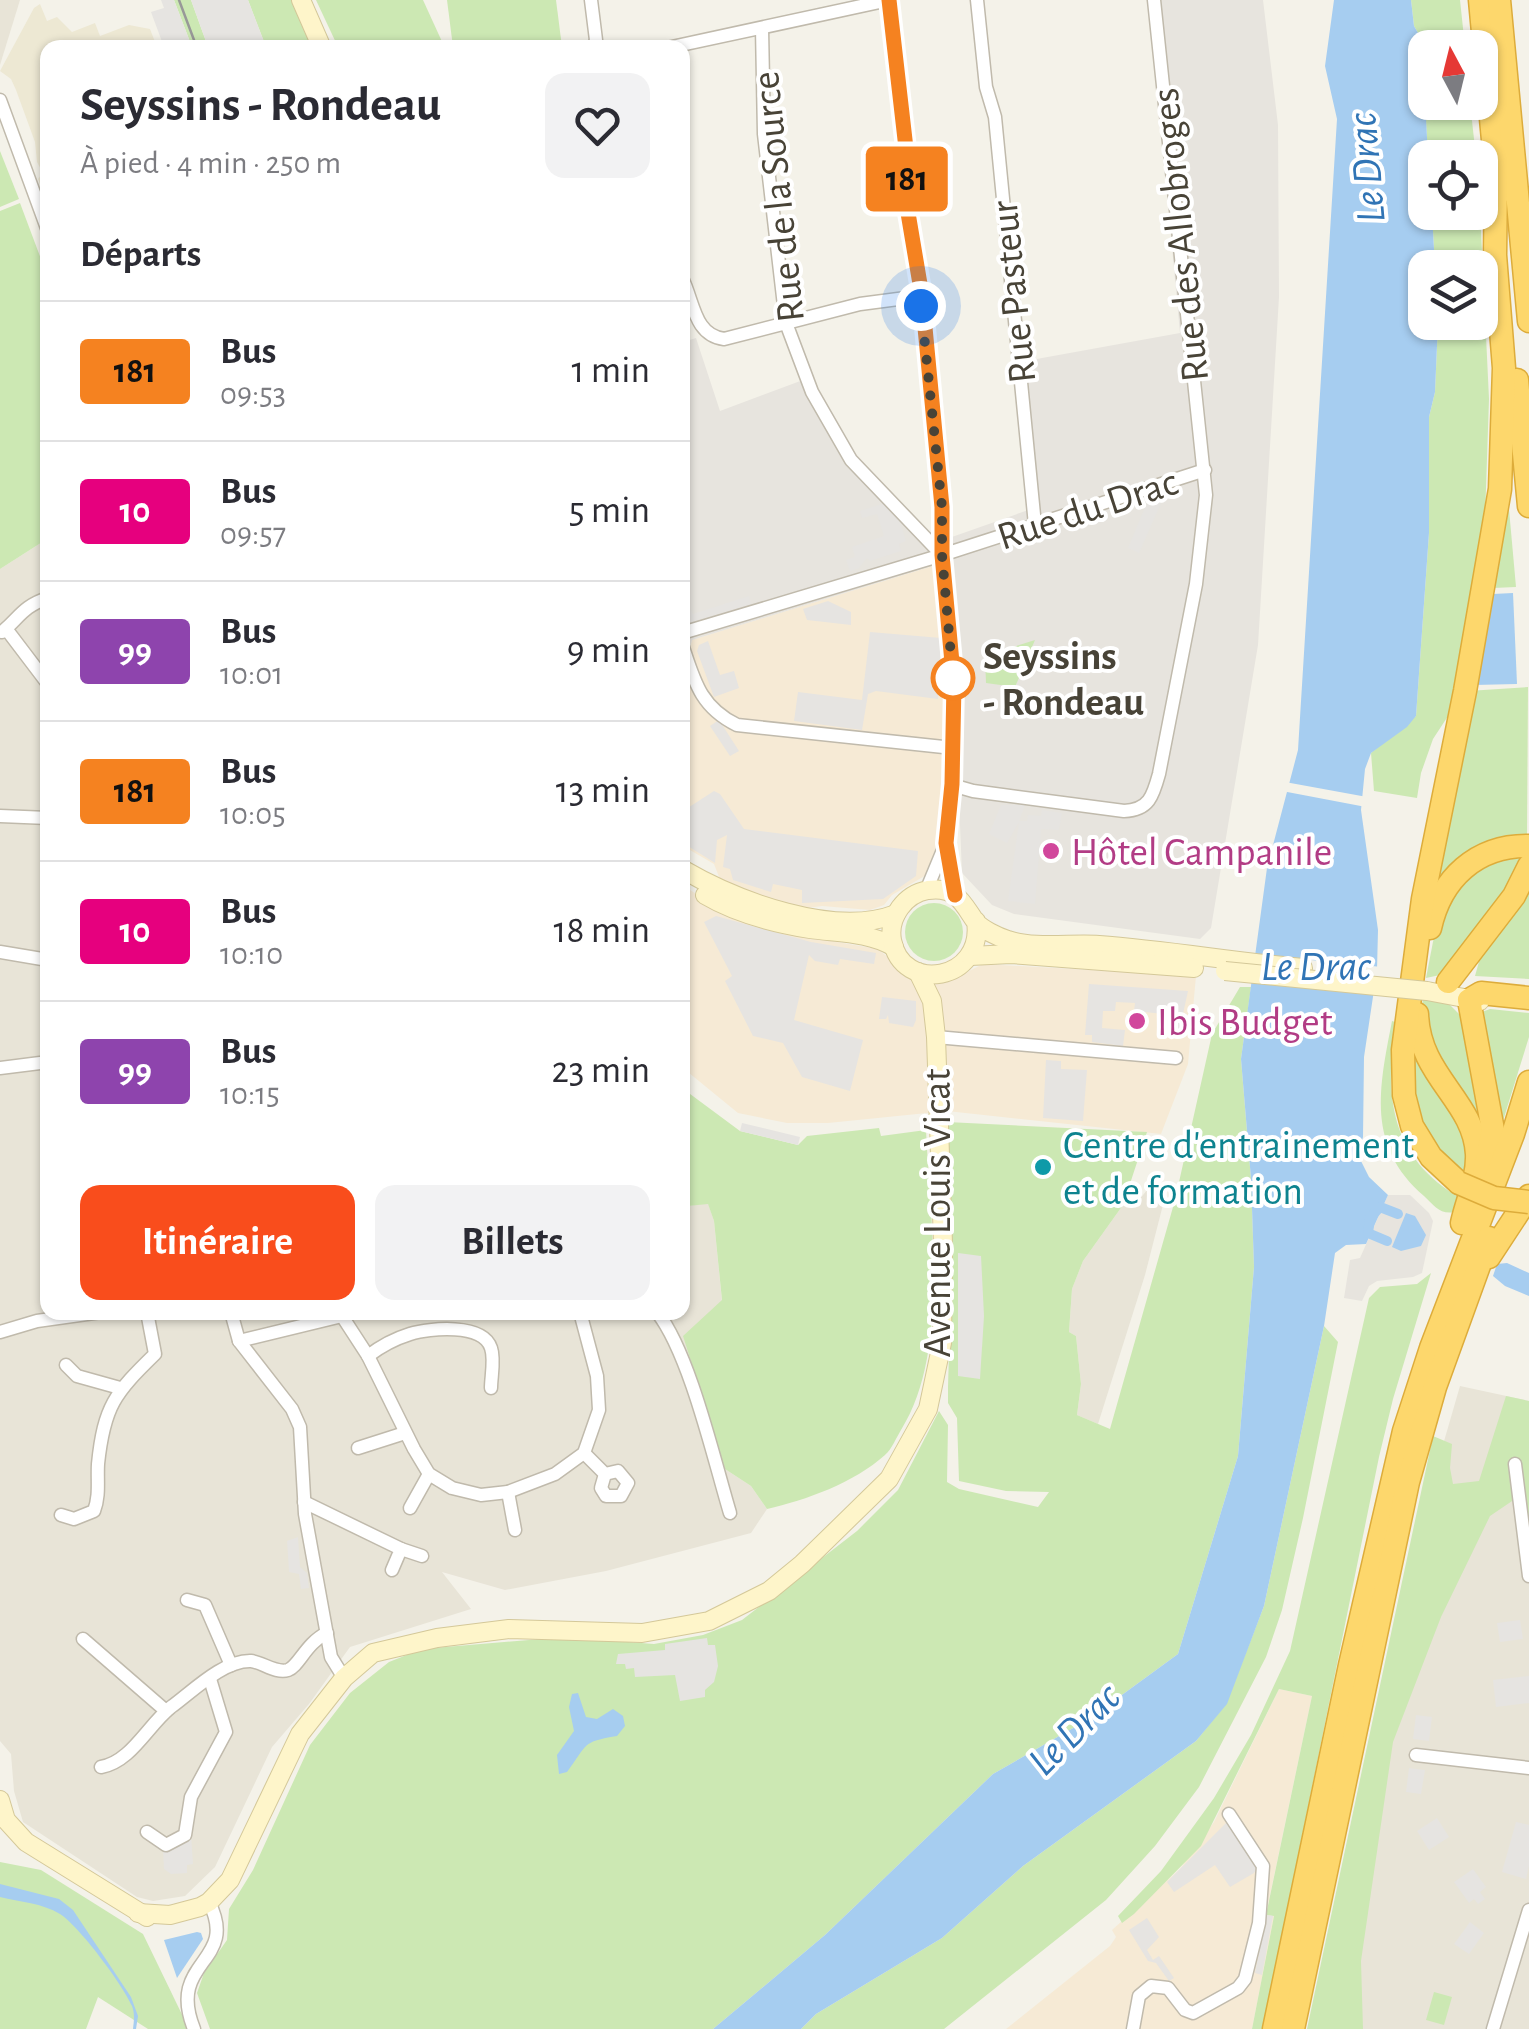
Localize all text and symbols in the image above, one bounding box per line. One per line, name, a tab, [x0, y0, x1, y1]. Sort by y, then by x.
north arrow	[1408, 30, 1498, 120]
map controls	[1408, 30, 1498, 340]
street label: Rue de la Source	[746, 69, 812, 324]
button: heart	[545, 73, 650, 178]
text: Seyssins - Rondeau	[80, 82, 441, 130]
street label: Rue des Allobroges	[1146, 86, 1216, 384]
water label: Le Drac	[1341, 110, 1393, 225]
button: locate	[1408, 140, 1498, 230]
line badge: 181	[850, 146, 964, 212]
text: À pied · 4 min · 250 m	[80, 147, 341, 179]
text: 181	[886, 162, 928, 197]
street label: Rue Pasteur	[985, 198, 1043, 385]
text: Départs	[80, 236, 201, 274]
button: layers	[1408, 250, 1498, 340]
your location	[896, 281, 946, 331]
text: Bus	[220, 333, 276, 371]
text: 1 min	[571, 352, 650, 390]
text: 181	[114, 354, 156, 389]
text: 09:53	[220, 378, 286, 410]
street label: Rue du Drac	[993, 462, 1183, 558]
text: Bus	[220, 473, 276, 511]
text: 5 min	[569, 492, 650, 530]
text: 10	[120, 494, 150, 529]
text: 09:57	[220, 518, 286, 550]
text: Bus	[220, 613, 276, 651]
text: 9 min	[567, 632, 650, 670]
text: 99	[118, 634, 152, 669]
place label: Seyssins - Rondeau	[983, 637, 1144, 723]
marker: Seyssins - Rondeau	[932, 657, 974, 699]
text: 10:01	[220, 658, 283, 690]
text: Bus	[220, 753, 276, 791]
text: 13 min	[556, 772, 650, 810]
text: 181	[114, 774, 156, 809]
text: 10:05	[220, 798, 286, 830]
place label: Hôtel Campanile	[1071, 833, 1332, 873]
marker: Hôtel Campanile	[1040, 840, 1062, 862]
text: Bus	[220, 893, 276, 931]
text: 18 min	[553, 912, 650, 950]
text: 10	[120, 914, 150, 949]
text: 10:10	[220, 938, 283, 970]
water label: Le Drac	[1261, 946, 1372, 988]
place label: Ibis Budget	[1157, 1003, 1333, 1043]
marker: Ibis Budget	[1126, 1010, 1148, 1032]
text: Bus	[220, 1033, 276, 1071]
text: 23 min	[552, 1052, 650, 1090]
text: 99	[118, 1054, 152, 1089]
street label: Avenue Louis Vicat	[918, 1068, 958, 1357]
text: 10:15	[220, 1078, 280, 1110]
place label: Centre d'entrainement et de formation	[1063, 1126, 1414, 1212]
marker: Centre d'entrainement et de formation	[1032, 1156, 1054, 1178]
button: Itinéraire	[80, 1185, 355, 1300]
button: Billets	[375, 1185, 650, 1300]
water label: Le Drac	[1021, 1675, 1129, 1783]

